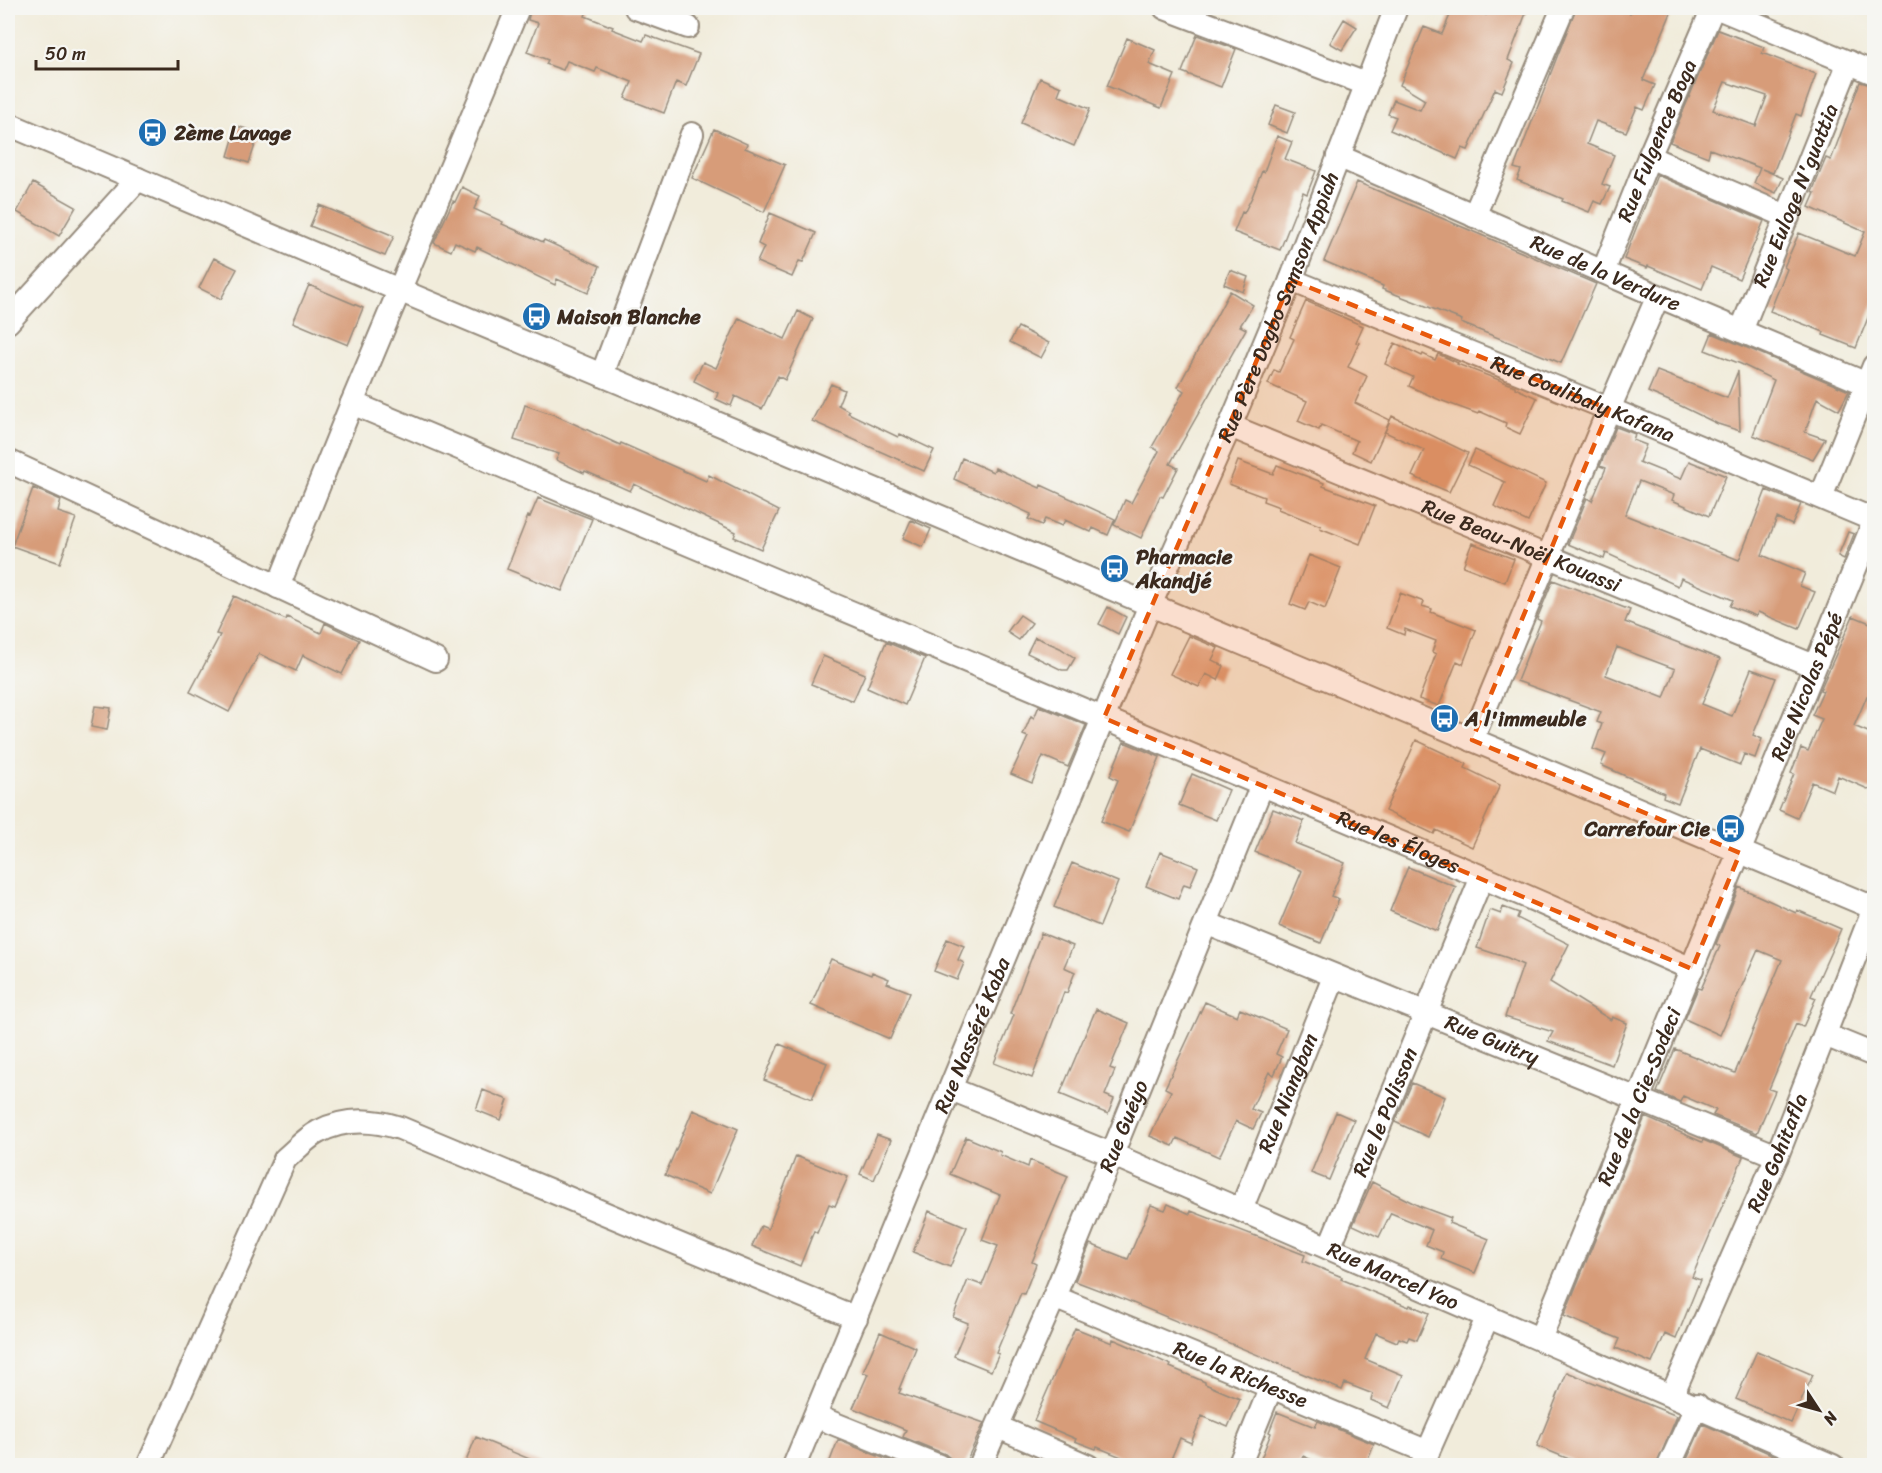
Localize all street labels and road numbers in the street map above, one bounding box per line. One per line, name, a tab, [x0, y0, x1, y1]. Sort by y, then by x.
street label: Rue Fulgence Boga	[1606, 53, 1708, 228]
street label: Rue Euloge N'guattia	[1741, 97, 1850, 293]
street label: Rue Père Dogbo Samson Appiah	[1206, 166, 1350, 449]
street label: Rue de la Verdure	[1524, 223, 1687, 323]
street label: Rue Coulibaly Kafana	[1485, 344, 1681, 454]
street label: Rue Beau-Noël Kouassi	[1416, 488, 1628, 604]
street label: Rue Nicolas Pépé	[1759, 606, 1854, 767]
street label: Rue les Éloges	[1330, 799, 1466, 885]
street label: Rue Nasséré Kaba	[923, 951, 1022, 1119]
street label: Rue de la Cie-Sodeci	[1586, 1000, 1693, 1192]
street label: Rue Guitry	[1439, 1003, 1545, 1076]
street label: Rue Niangban	[1247, 1027, 1329, 1159]
street label: Rue le Polisson	[1341, 1041, 1429, 1183]
street label: Rue Guéyo	[1088, 1074, 1159, 1178]
street label: Rue Gohitafla	[1735, 1087, 1819, 1219]
street label: Rue Marcel Yao	[1321, 1231, 1465, 1321]
street label: Rue la Richesse	[1167, 1329, 1314, 1419]

